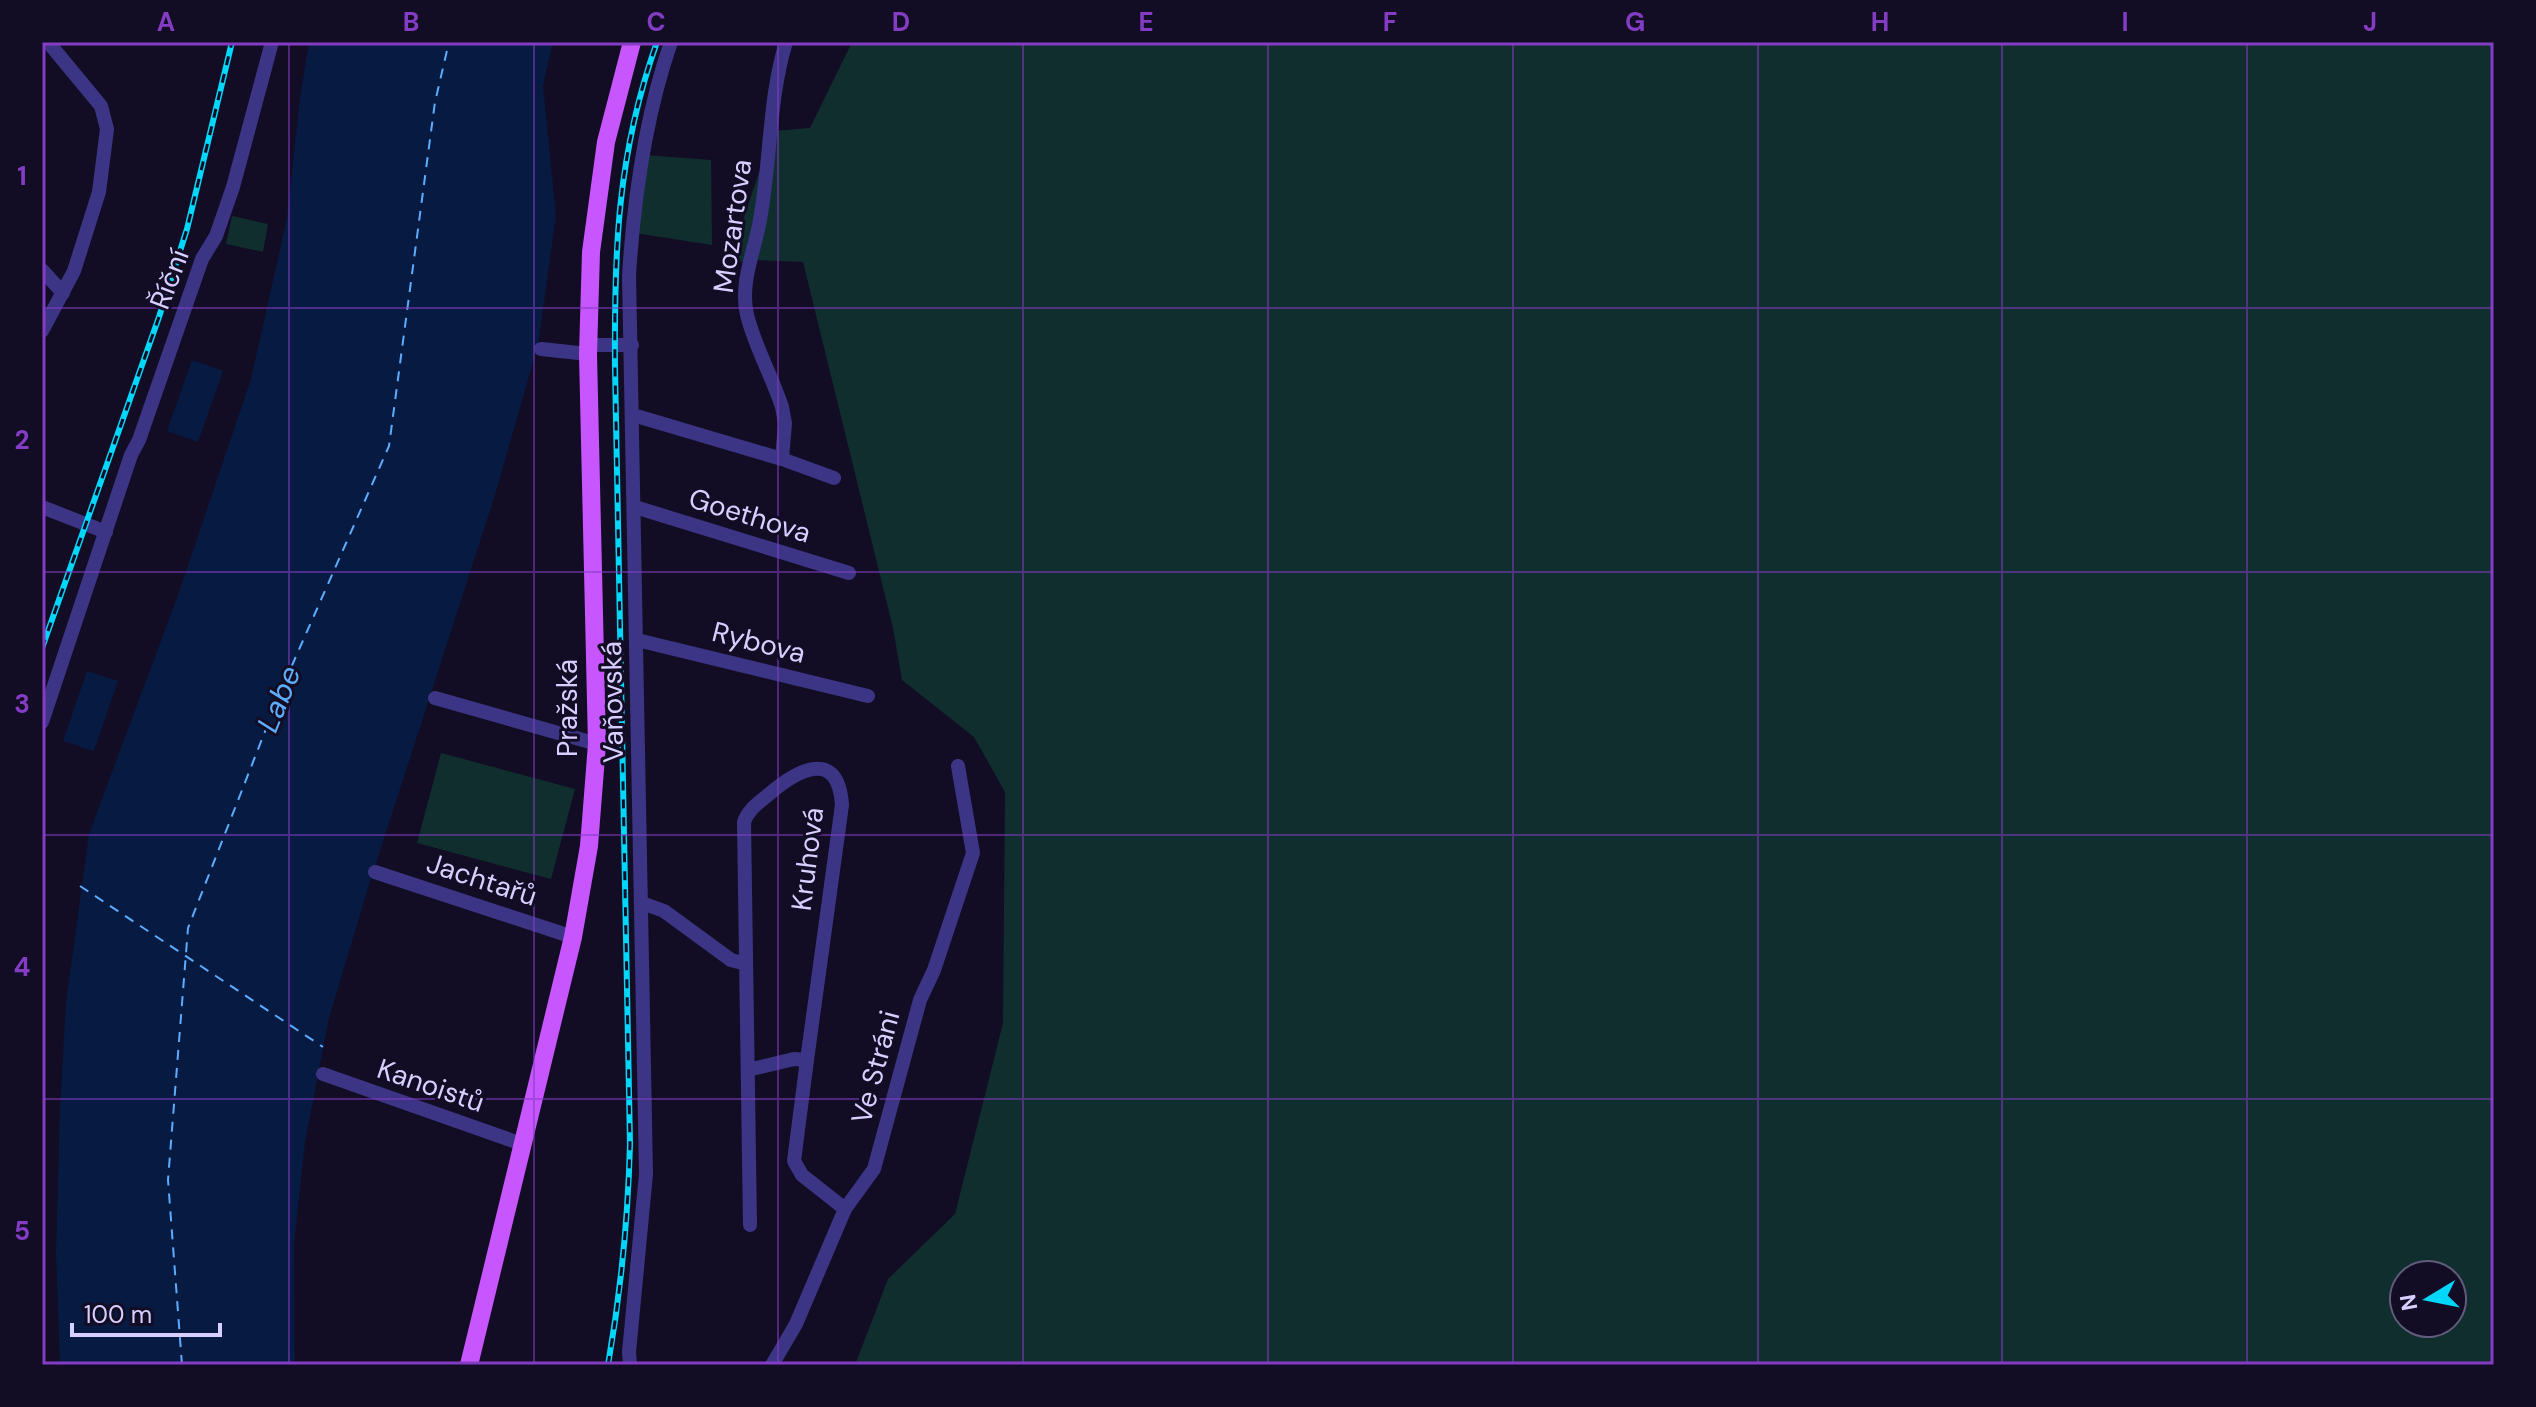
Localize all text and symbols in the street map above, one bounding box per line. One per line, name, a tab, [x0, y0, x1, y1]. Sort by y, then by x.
text: A	[157, 5, 175, 39]
text: B	[403, 5, 419, 39]
text: C	[646, 5, 666, 39]
text: D	[892, 5, 910, 39]
text: E	[1138, 5, 1154, 39]
text: F	[1383, 5, 1397, 39]
text: G	[1625, 5, 1645, 39]
text: H	[1871, 5, 1889, 39]
text: I	[2121, 5, 2129, 39]
text: J	[2363, 5, 2377, 39]
street label: Mozartova	[705, 157, 760, 295]
text: 1	[17, 159, 27, 193]
street label: Říční	[141, 243, 198, 314]
text: 2	[14, 423, 30, 457]
street label: Goethova	[684, 479, 815, 552]
street label: Rybova	[708, 613, 809, 672]
street label: Vaňovská	[593, 641, 632, 763]
street label: Pražská	[549, 659, 586, 757]
water label: Labe	[248, 660, 309, 738]
text: 3	[14, 687, 30, 721]
street label: Kruhová	[783, 805, 832, 913]
street label: Jachtařů	[422, 844, 542, 915]
text: 4	[14, 950, 30, 984]
street label: Ve Stráni	[843, 1006, 908, 1128]
street label: Kanoistů	[372, 1050, 489, 1121]
text: 5	[14, 1214, 30, 1248]
north arrow	[2388, 1259, 2468, 1339]
scale bar	[72, 1287, 220, 1337]
text: N	[2393, 1292, 2424, 1313]
text: 100 m	[84, 1299, 152, 1330]

